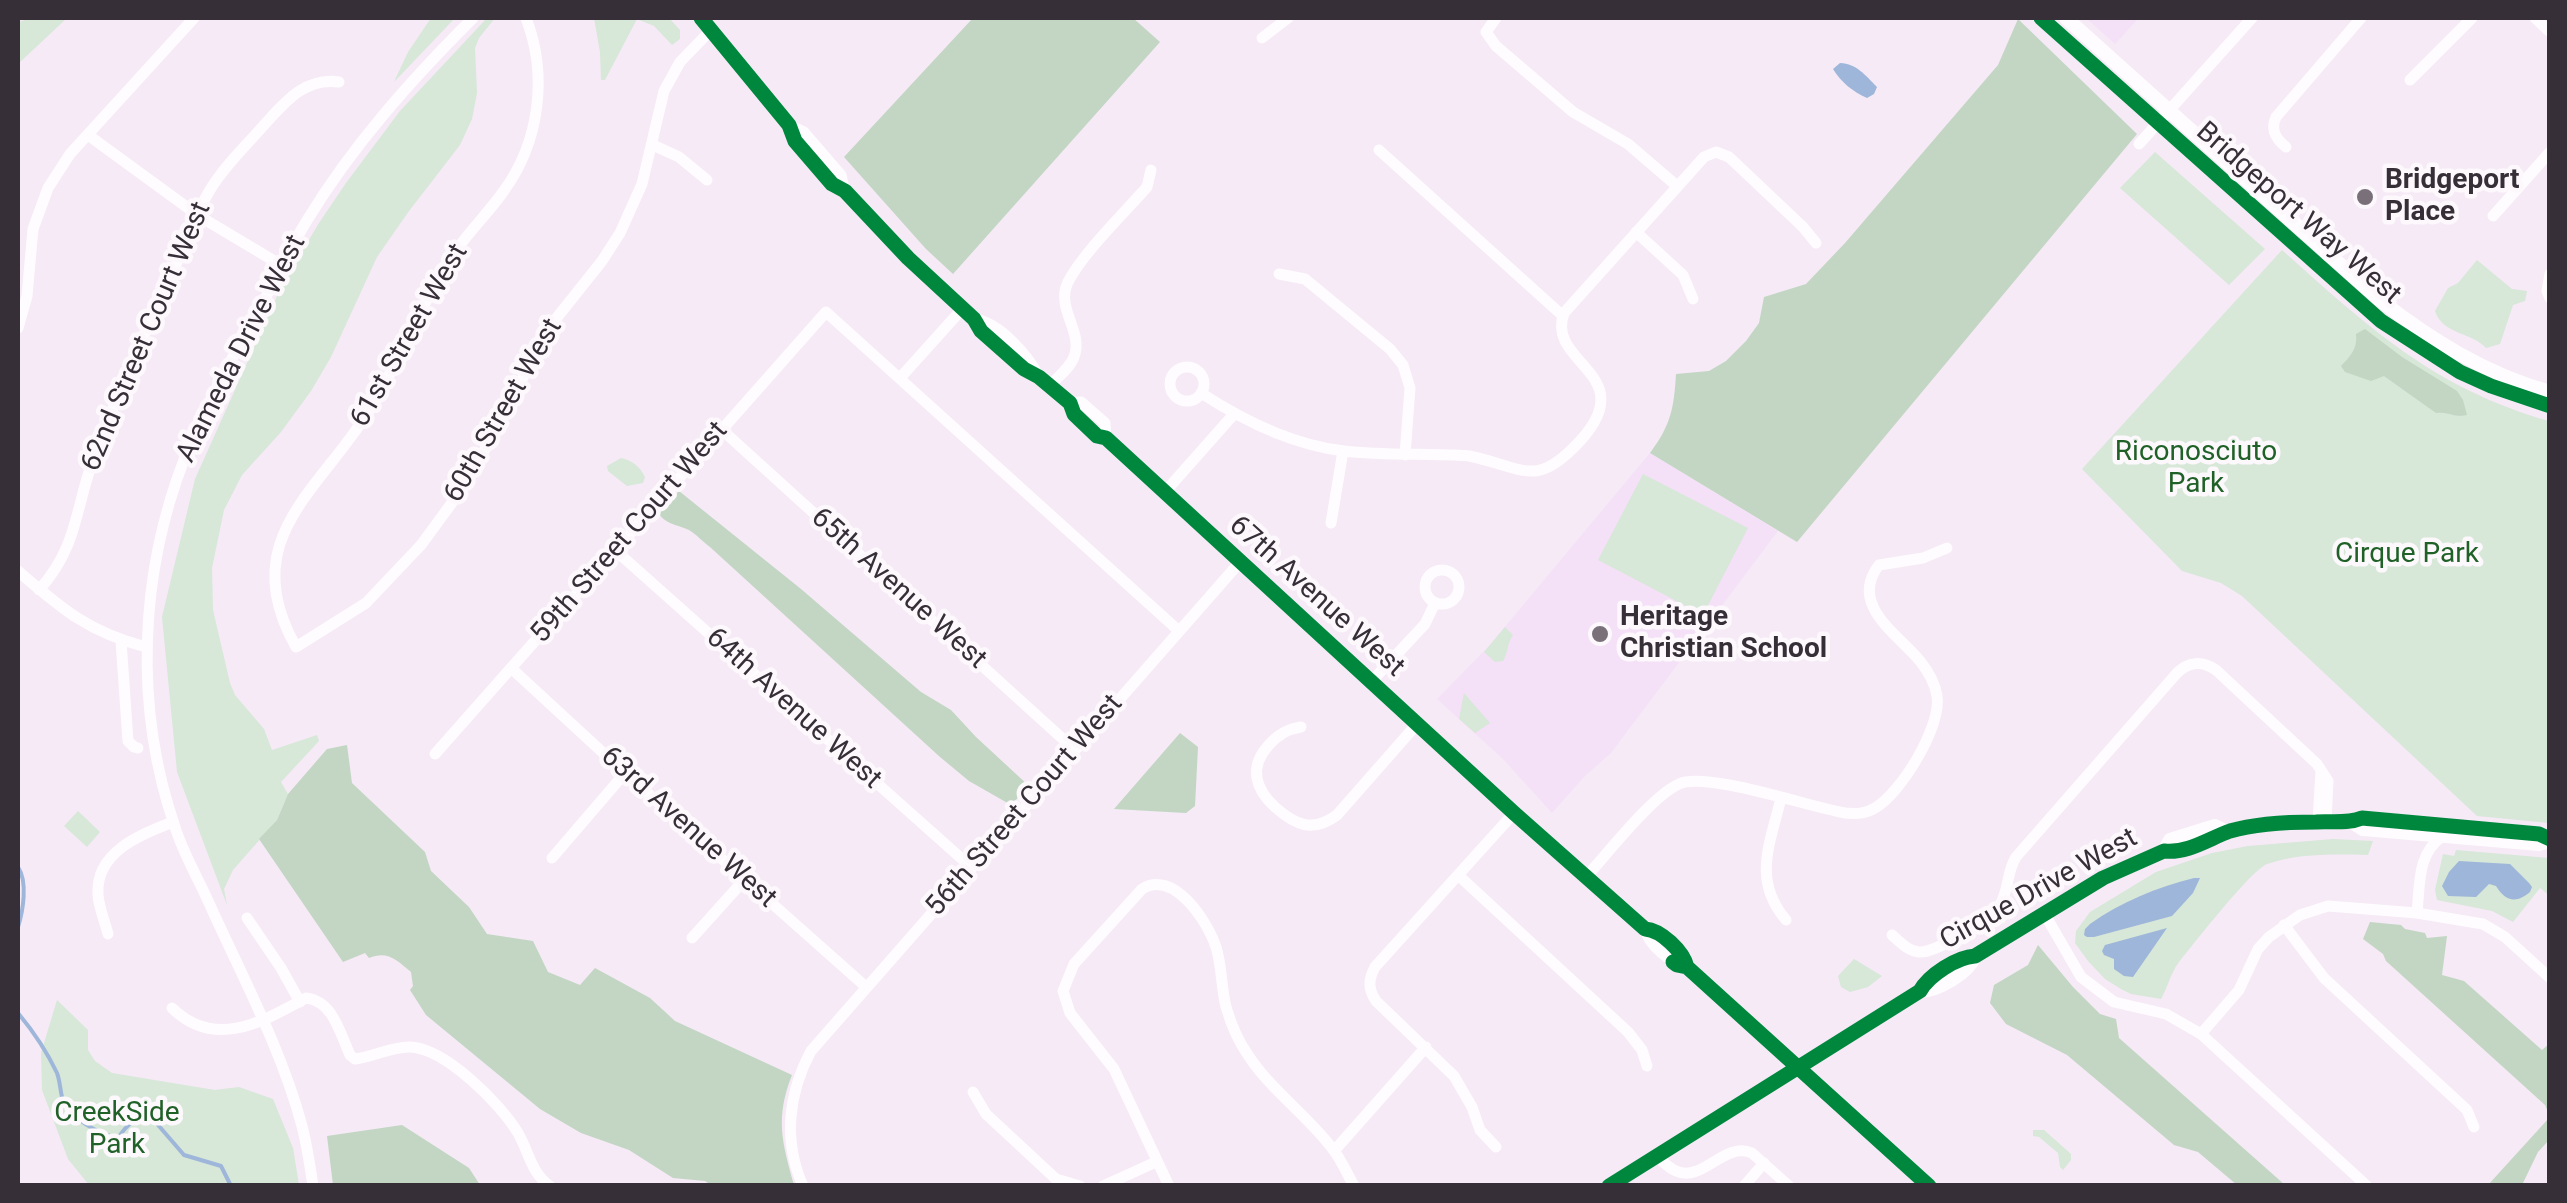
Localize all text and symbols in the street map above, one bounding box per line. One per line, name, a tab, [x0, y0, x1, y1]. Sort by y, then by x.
street label: Bridgeport Way West	[2189, 116, 2407, 312]
place label: Bridgeport Place	[2385, 164, 2519, 230]
marker: Bridgeport Place	[2354, 186, 2376, 208]
street label: 62nd Street Court West	[75, 197, 219, 477]
street label: Alameda Drive West	[170, 230, 314, 468]
street label: 61st Street West	[344, 239, 476, 433]
street label: 60th Street West	[438, 313, 570, 509]
street label: 59th Street Court West	[525, 415, 735, 651]
park label: Riconosciuto Park	[2115, 436, 2277, 502]
street label: 65th Avenue West	[803, 501, 993, 677]
street label: 67th Avenue West	[1221, 509, 1411, 685]
park label: Cirque Park	[2335, 538, 2479, 572]
place label: Heritage Christian School	[1620, 601, 1827, 667]
street label: 64th Avenue West	[698, 621, 888, 797]
marker: Heritage Christian School	[1589, 623, 1611, 645]
street label: 56th Street Court West	[920, 688, 1130, 924]
street label: 63rd Avenue West	[593, 740, 783, 916]
street label: Cirque Drive West	[1935, 822, 2143, 958]
park label: CreekSide Park	[54, 1097, 180, 1163]

